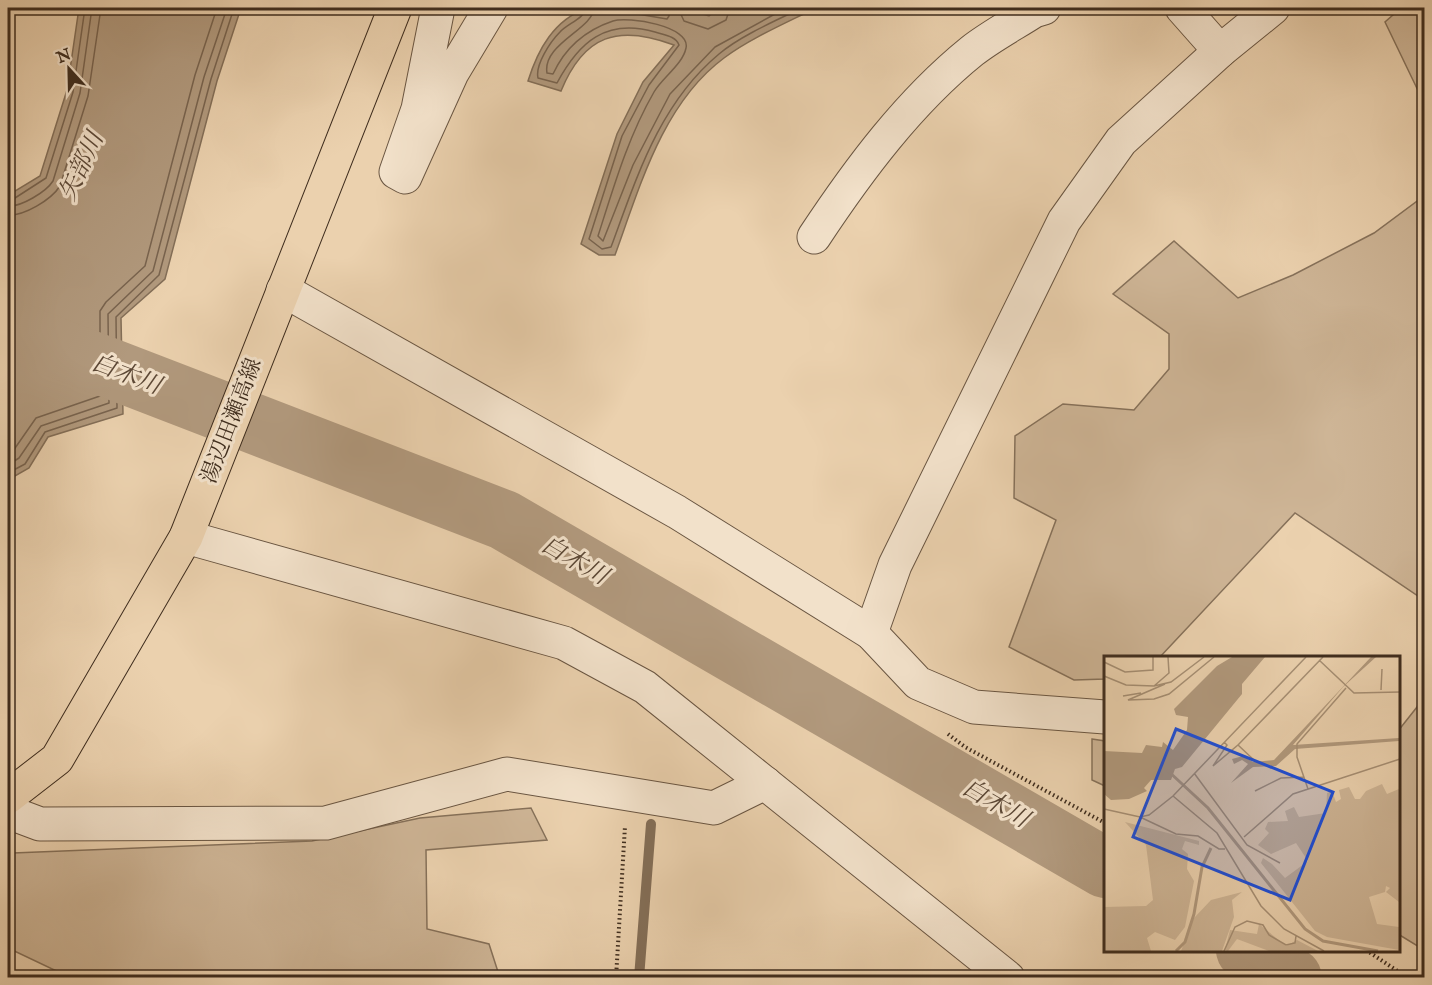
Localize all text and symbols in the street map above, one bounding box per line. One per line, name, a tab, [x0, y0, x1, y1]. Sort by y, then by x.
north arrow	[39, 39, 99, 99]
text: N	[53, 45, 74, 69]
water label: 矢部川	[53, 125, 113, 206]
water label: 白木川	[87, 348, 168, 403]
street label: 湯辺田瀬高線	[195, 354, 269, 488]
water label: 白木川	[535, 530, 616, 594]
inset map	[1104, 656, 1399, 952]
water label: 白木川	[956, 773, 1037, 837]

